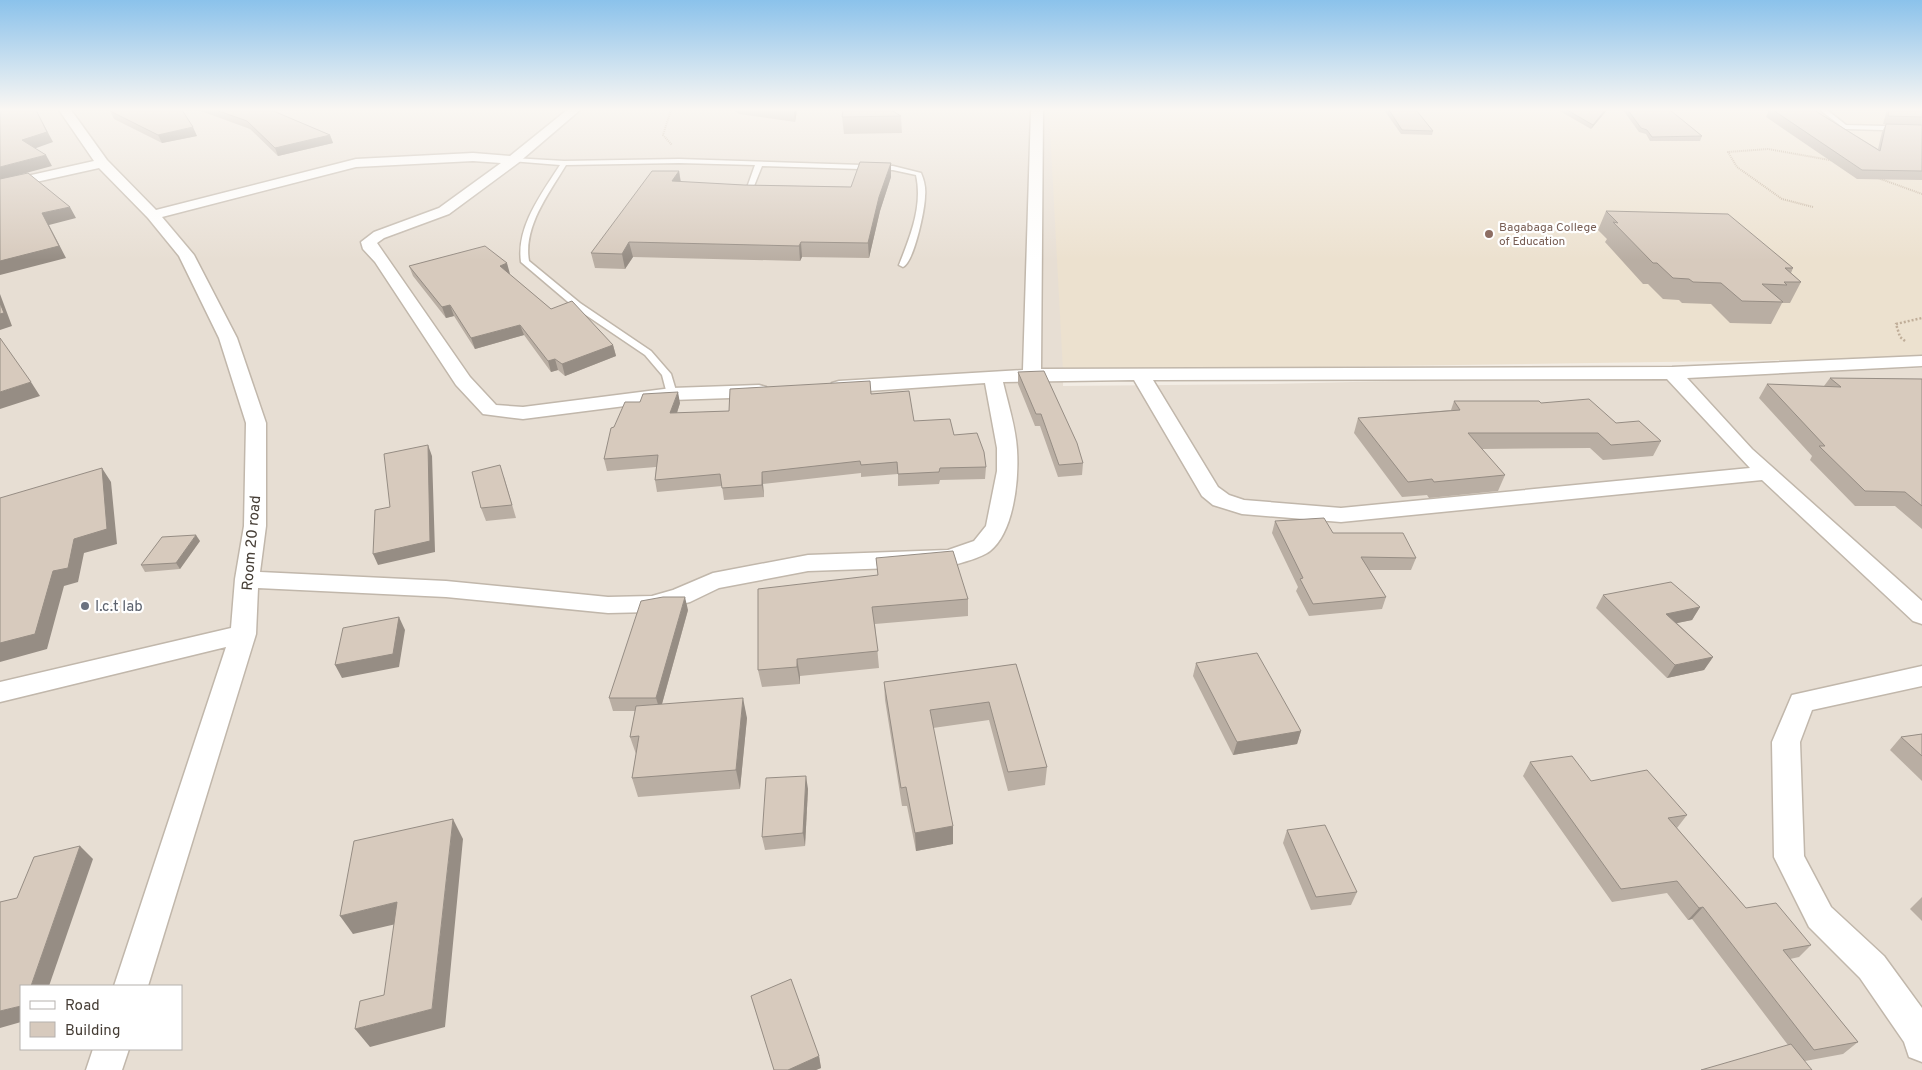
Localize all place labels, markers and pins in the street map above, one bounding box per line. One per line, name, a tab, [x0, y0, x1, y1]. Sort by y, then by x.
place label: Bagabaga College of Education	[1499, 220, 1597, 250]
marker: Bagabaga College of Education	[1483, 228, 1495, 240]
place label: I.c.t lab	[95, 598, 143, 617]
marker: I.c.t lab	[79, 600, 91, 612]

